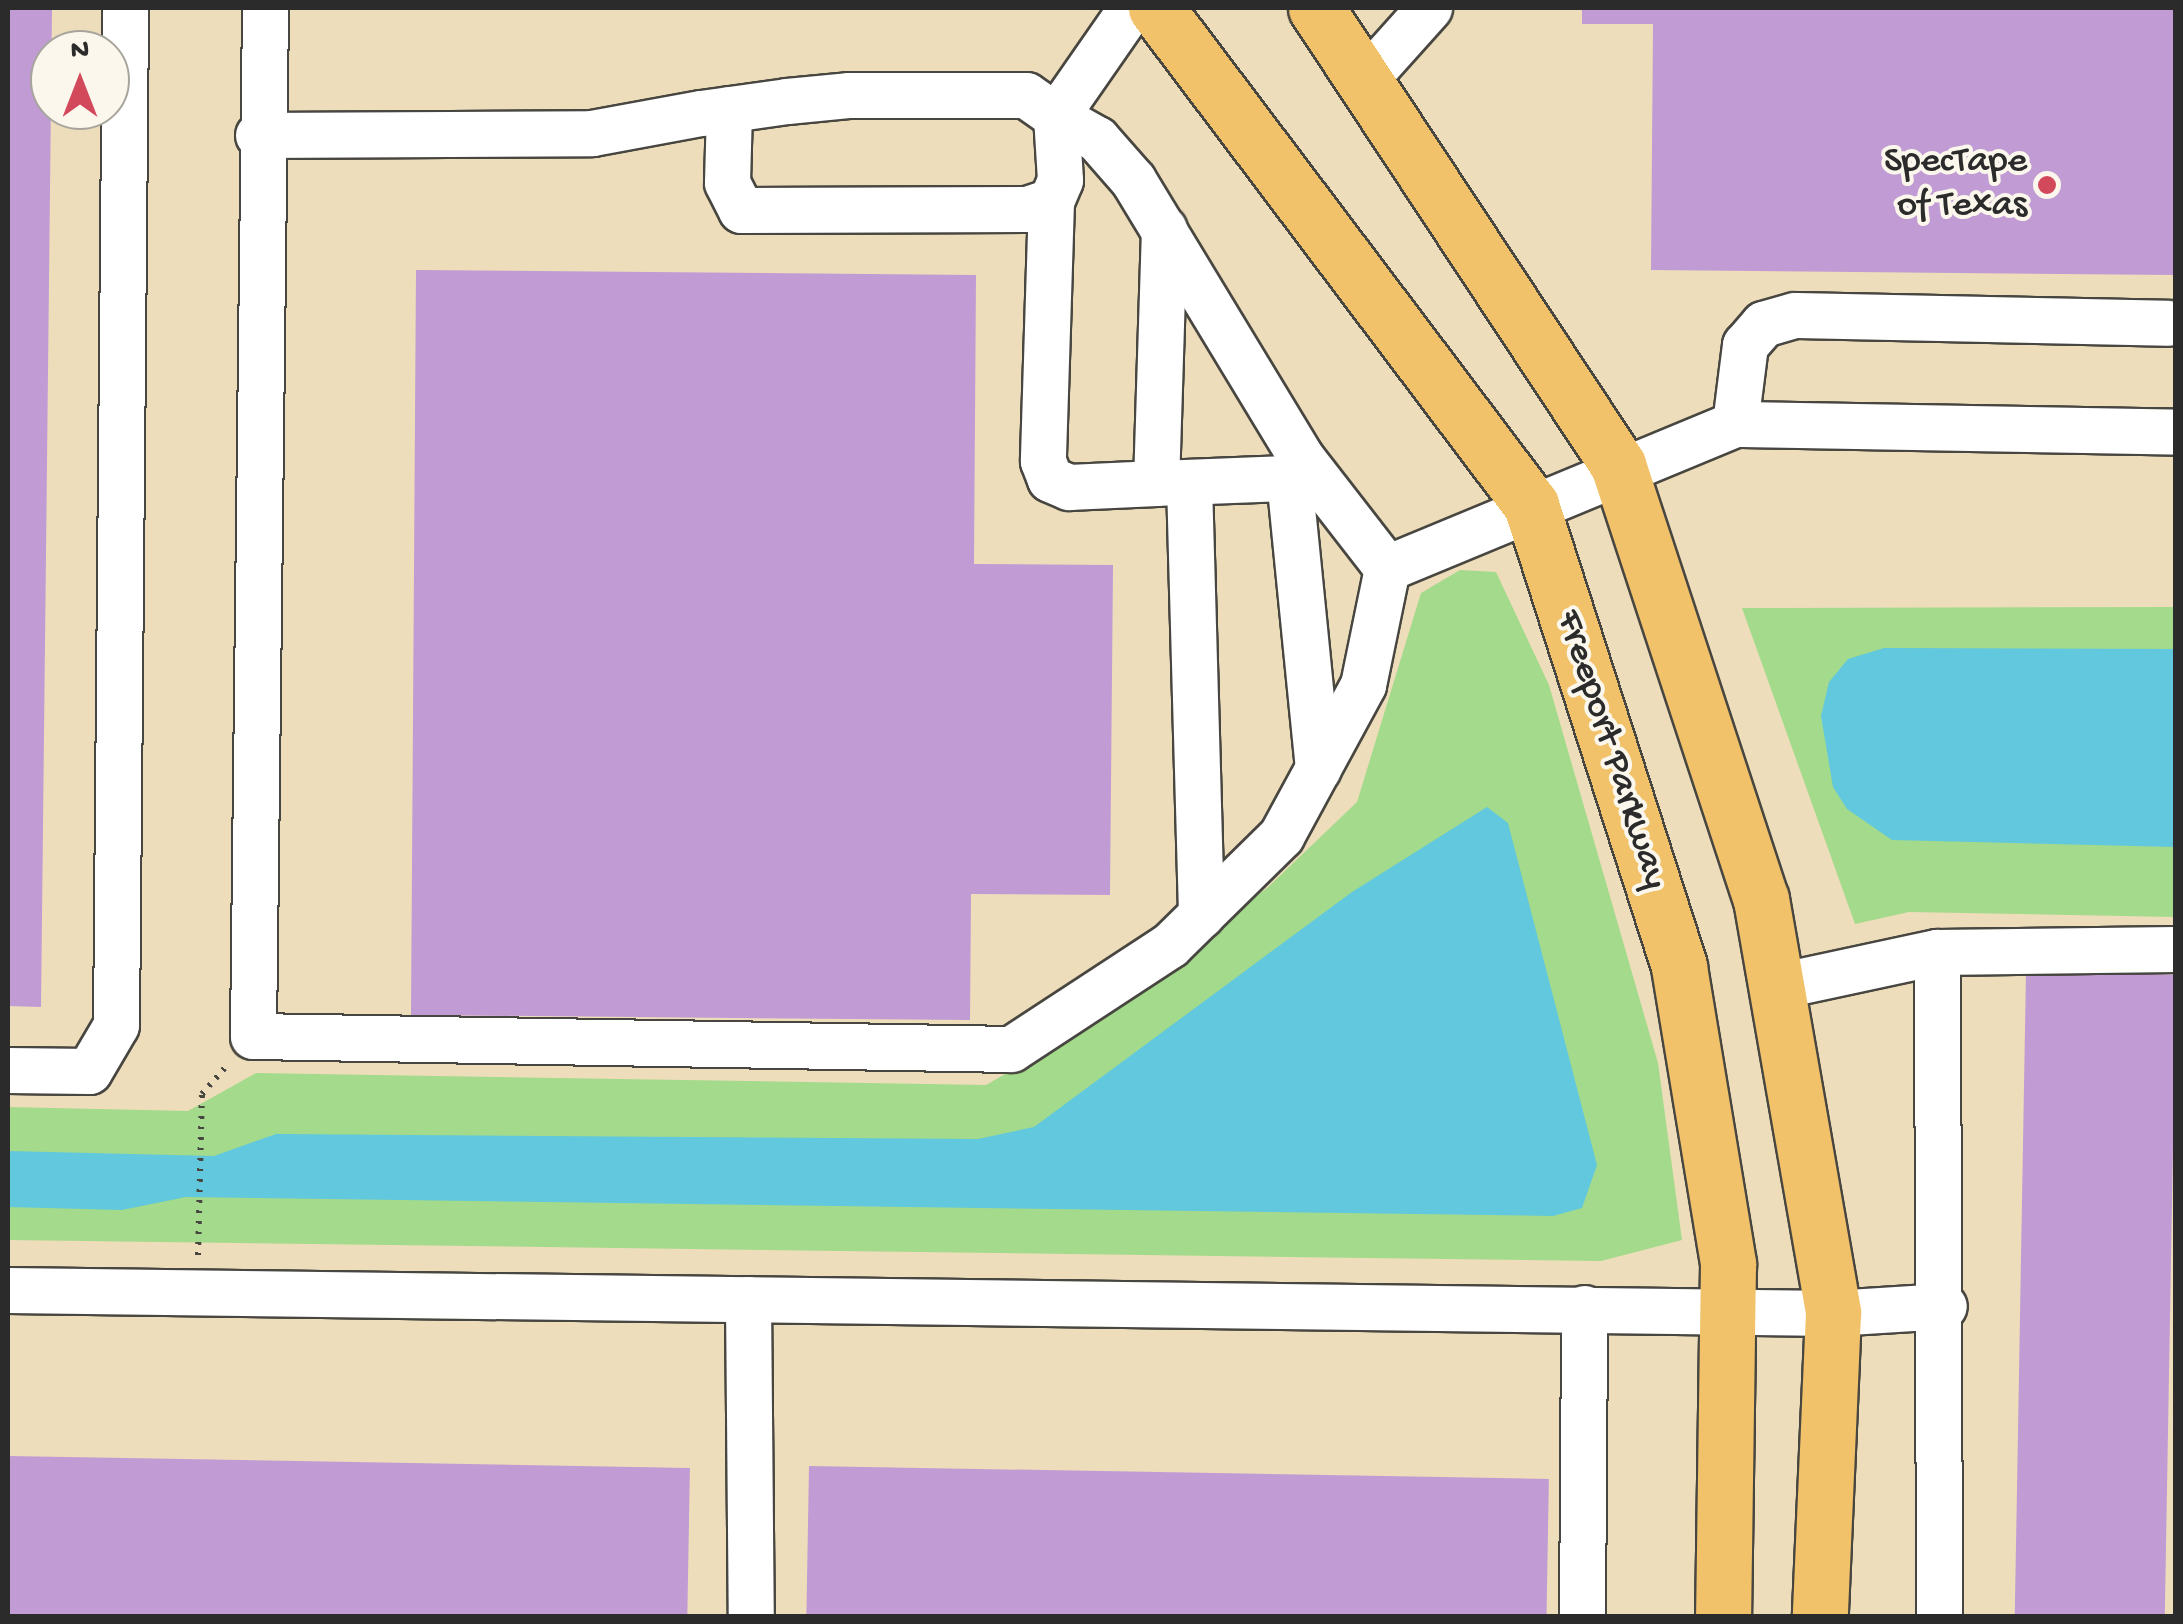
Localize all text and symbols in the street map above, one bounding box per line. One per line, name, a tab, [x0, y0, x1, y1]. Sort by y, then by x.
north arrow	[30, 30, 130, 130]
text: N	[71, 35, 89, 68]
place label: SpecTape of Texas	[1884, 140, 2027, 230]
marker: SpecTape of Texas	[2036, 174, 2058, 196]
street label: Freeport Parkway	[1543, 605, 1677, 895]

